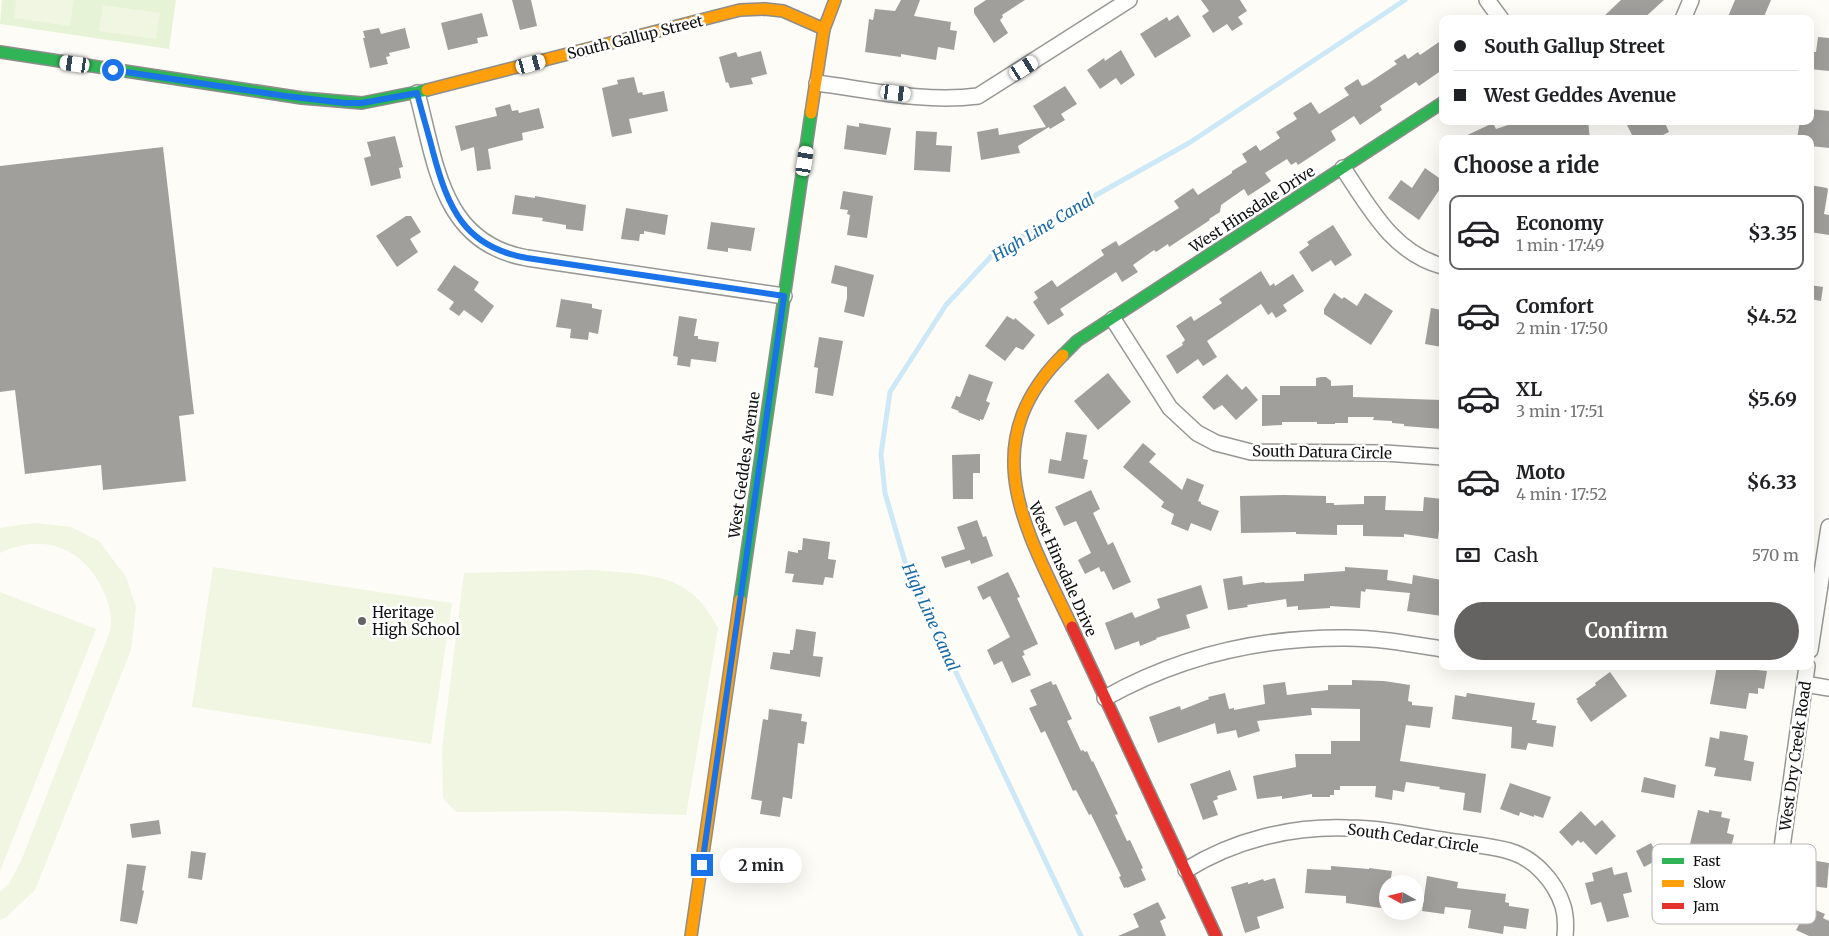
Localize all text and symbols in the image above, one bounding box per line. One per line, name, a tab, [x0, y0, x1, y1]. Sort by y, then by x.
street label: South Gallup Street	[565, 11, 705, 63]
text: South Gallup Street	[1484, 34, 1665, 58]
car	[514, 53, 547, 75]
car	[59, 54, 90, 74]
car	[1007, 54, 1040, 82]
route start	[102, 59, 124, 81]
text: West Geddes Avenue	[1484, 83, 1676, 107]
car	[880, 84, 911, 102]
car	[795, 145, 814, 177]
text: Choose a ride	[1454, 151, 1599, 179]
street label: West Hinsdale Drive	[1185, 161, 1318, 257]
water label: High Line Canal	[987, 188, 1098, 266]
icon: car	[1456, 210, 1501, 255]
text: Economy	[1516, 211, 1604, 235]
text: $3.35	[1748, 221, 1797, 245]
text: 1 min · 17:49	[1516, 235, 1604, 255]
icon: car	[1456, 293, 1501, 338]
text: Comfort	[1516, 294, 1594, 318]
text: $4.52	[1746, 304, 1797, 328]
text: 2 min · 17:50	[1516, 318, 1608, 338]
icon: car	[1456, 376, 1501, 421]
text: XL	[1516, 377, 1542, 401]
text: $5.69	[1747, 387, 1797, 411]
street label: West Geddes Avenue	[724, 390, 764, 541]
text: 3 min · 17:51	[1516, 401, 1604, 421]
street label: South Datura Circle	[1252, 441, 1392, 463]
icon: car	[1456, 459, 1501, 504]
text: Moto	[1516, 460, 1565, 484]
text: $6.33	[1747, 470, 1797, 494]
text: 4 min · 17:52	[1516, 484, 1607, 504]
street label: West Hinsdale Drive	[1024, 498, 1101, 639]
icon: cash	[1454, 541, 1482, 569]
text: Cash	[1494, 543, 1538, 567]
text: 570 m	[1752, 545, 1799, 565]
water label: High Line Canal	[898, 559, 964, 674]
button: Confirm	[1454, 602, 1799, 660]
place label: Heritage High School	[372, 603, 460, 639]
marker: Heritage High School	[356, 615, 368, 627]
street label: West Dry Creek Road	[1775, 680, 1815, 833]
street label: South Cedar Circle	[1346, 819, 1480, 857]
legend	[1652, 844, 1816, 924]
callout: 2 min	[720, 848, 802, 882]
text: Fast	[1693, 852, 1721, 870]
route end	[691, 854, 713, 876]
text: 2 min	[738, 855, 784, 875]
text: Slow	[1693, 874, 1726, 892]
north arrow	[1379, 875, 1424, 920]
map controls	[1379, 875, 1424, 920]
text: Jam	[1692, 897, 1719, 915]

